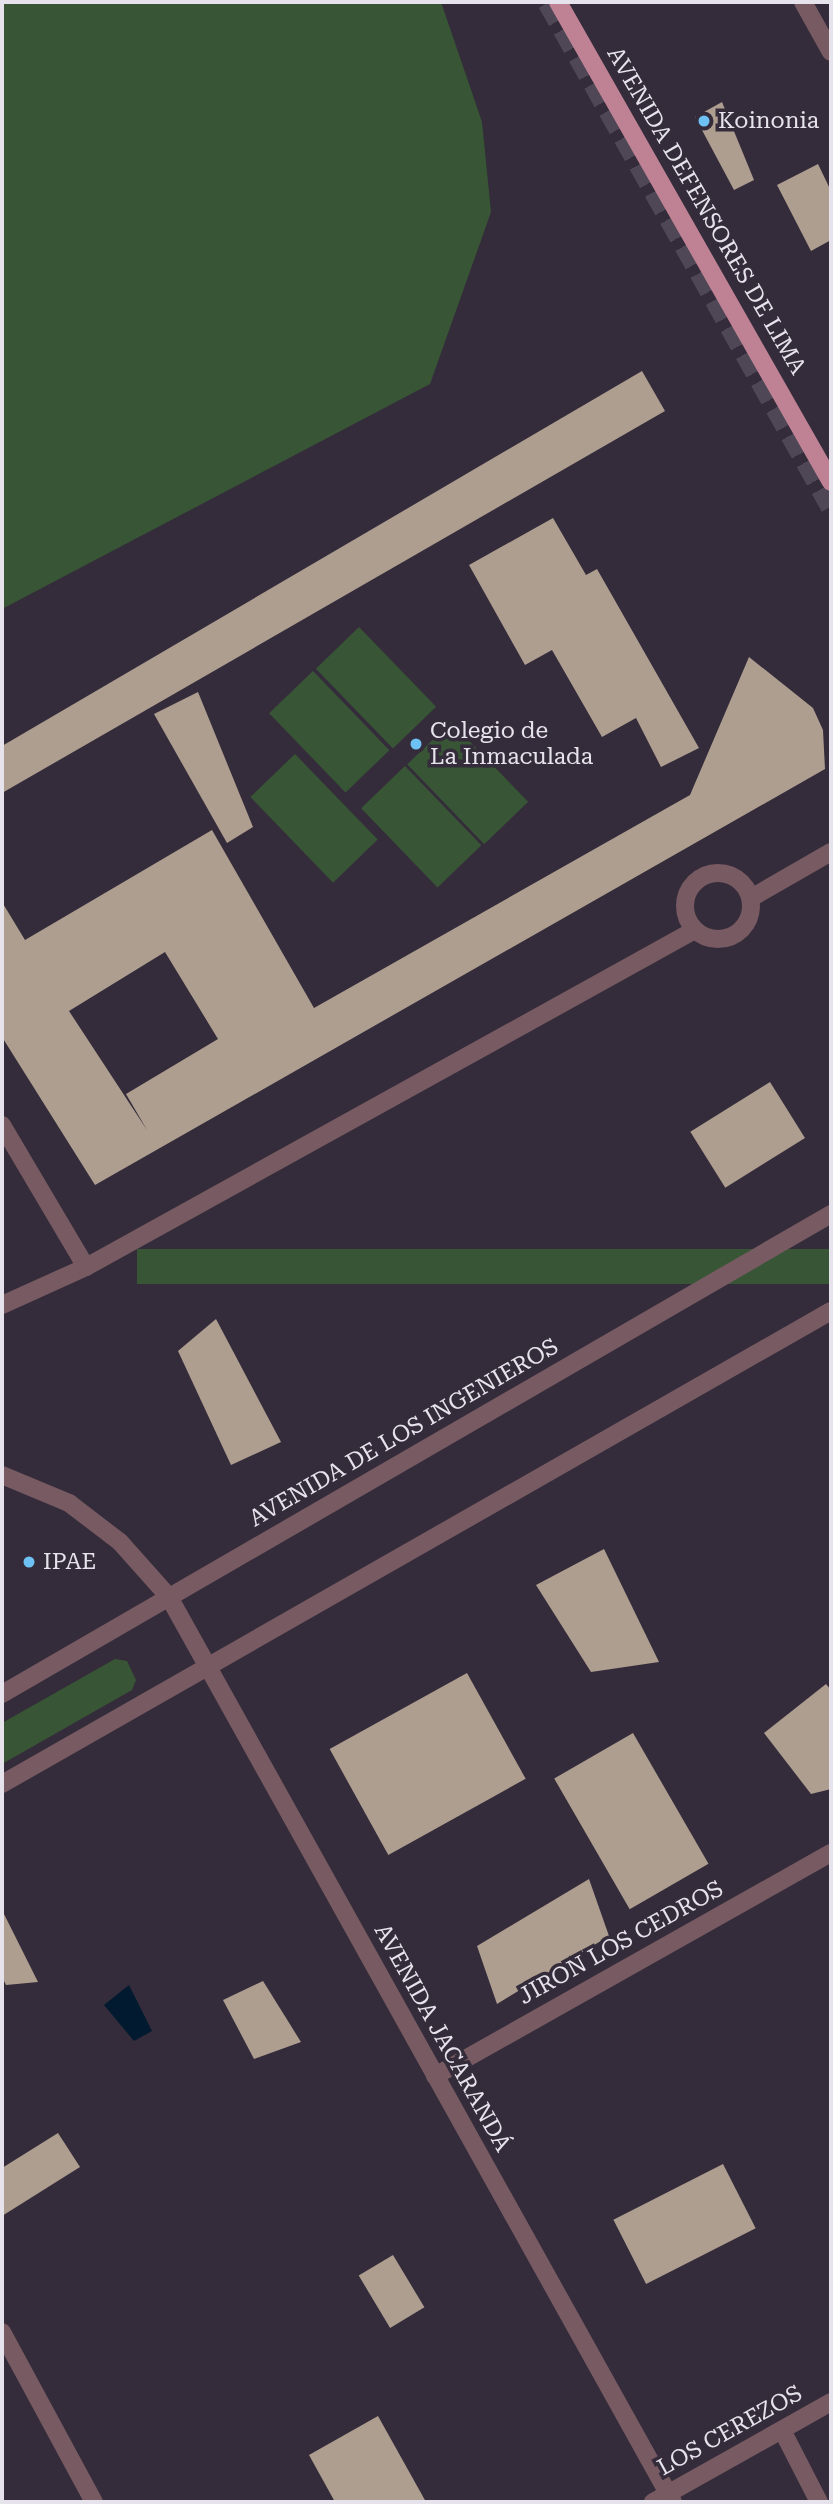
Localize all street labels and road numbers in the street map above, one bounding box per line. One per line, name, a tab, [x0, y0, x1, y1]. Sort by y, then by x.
street label: AVENIDA DEFENSORES DE LIMA	[601, 42, 811, 380]
street label: AVENIDA DE LOS INGENIEROS	[245, 1333, 563, 1533]
street label: JIRON LOS CEDROS	[514, 1875, 728, 2011]
street label: AVENIDA JACARANDÁ	[368, 1919, 516, 2157]
street label: LOS CEREZOS	[653, 2380, 807, 2482]

